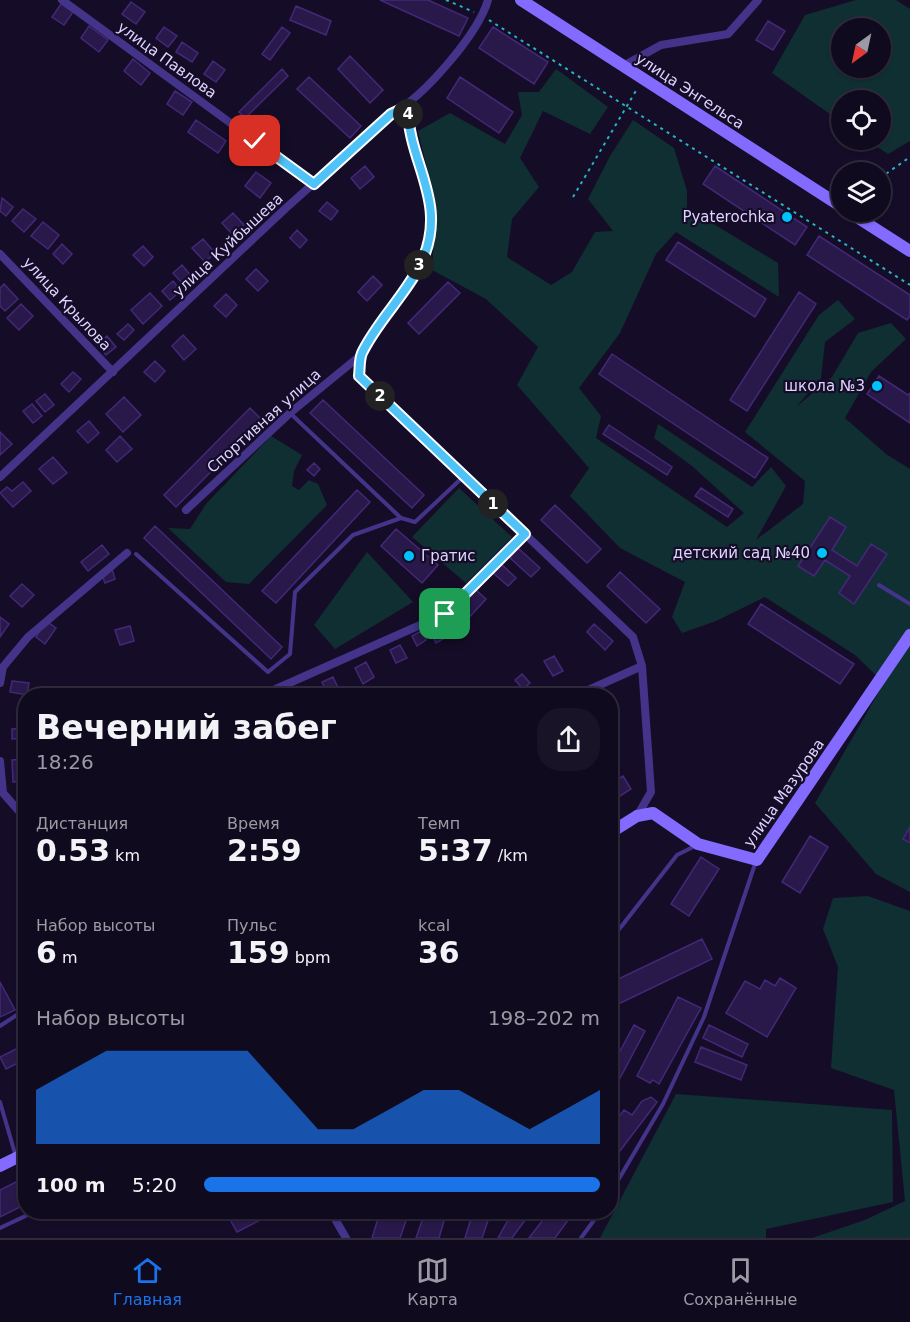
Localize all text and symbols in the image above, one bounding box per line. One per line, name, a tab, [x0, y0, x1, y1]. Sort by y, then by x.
street label: улица Павлова	[114, 18, 220, 102]
north arrow	[831, 18, 891, 78]
map controls	[831, 18, 891, 222]
street label: улица Энгельса	[632, 49, 748, 133]
button: locate	[831, 90, 891, 150]
pin: 4	[393, 99, 423, 129]
text: 4	[402, 104, 414, 123]
pin	[229, 115, 280, 166]
icon: check	[238, 124, 271, 157]
button: layers	[831, 162, 891, 222]
street label: улица Куйбышева	[169, 189, 287, 301]
place label: Pyaterochka	[682, 208, 775, 226]
marker: Pyaterochka	[780, 210, 794, 224]
pin: 3	[404, 250, 434, 280]
street label: улица Крылова	[19, 254, 115, 354]
text: 3	[413, 255, 425, 274]
street label: Спортивная улица	[203, 365, 325, 477]
place label: школа №3	[784, 377, 865, 395]
marker: школа №3	[870, 379, 884, 393]
pin: 2	[365, 381, 395, 411]
text: 2	[374, 386, 386, 405]
pin: 1	[478, 489, 508, 519]
text: 1	[487, 494, 499, 513]
place label: детский сад №40	[673, 544, 810, 562]
marker: детский сад №40	[815, 546, 829, 560]
place label: Гратис	[421, 547, 476, 565]
marker: Гратис	[402, 549, 416, 563]
pin	[419, 588, 470, 639]
icon: arrive	[428, 597, 461, 630]
text: Вечерний забег	[36, 708, 337, 747]
button: share	[537, 708, 600, 771]
street label: улица Мазурова	[740, 735, 828, 851]
text: 18:26	[36, 750, 94, 774]
text: Дистанция	[36, 814, 128, 833]
text: Время	[227, 814, 280, 833]
text: Темп	[418, 814, 460, 833]
text: 0.53	[36, 833, 110, 868]
text: 2:59	[227, 833, 302, 868]
text: 5:37	[418, 833, 493, 868]
text: km	[110, 846, 140, 865]
text: /km	[493, 846, 528, 865]
text: Набор высоты	[36, 916, 155, 935]
text: Пульс	[227, 916, 277, 935]
text: kcal	[418, 916, 450, 935]
text: 6	[36, 935, 57, 970]
text: 159	[227, 935, 290, 970]
text: 36	[418, 935, 460, 970]
text: m	[57, 948, 78, 967]
text: bpm	[290, 948, 331, 967]
text: Набор высоты	[36, 1006, 185, 1030]
text: 198–202 m	[488, 1006, 600, 1030]
text: 100 m	[36, 1173, 106, 1197]
text: 5:20	[132, 1173, 177, 1197]
tab: Главная	[113, 1254, 182, 1309]
tab: Карта	[407, 1254, 458, 1309]
tab: Сохранённые	[683, 1254, 797, 1309]

